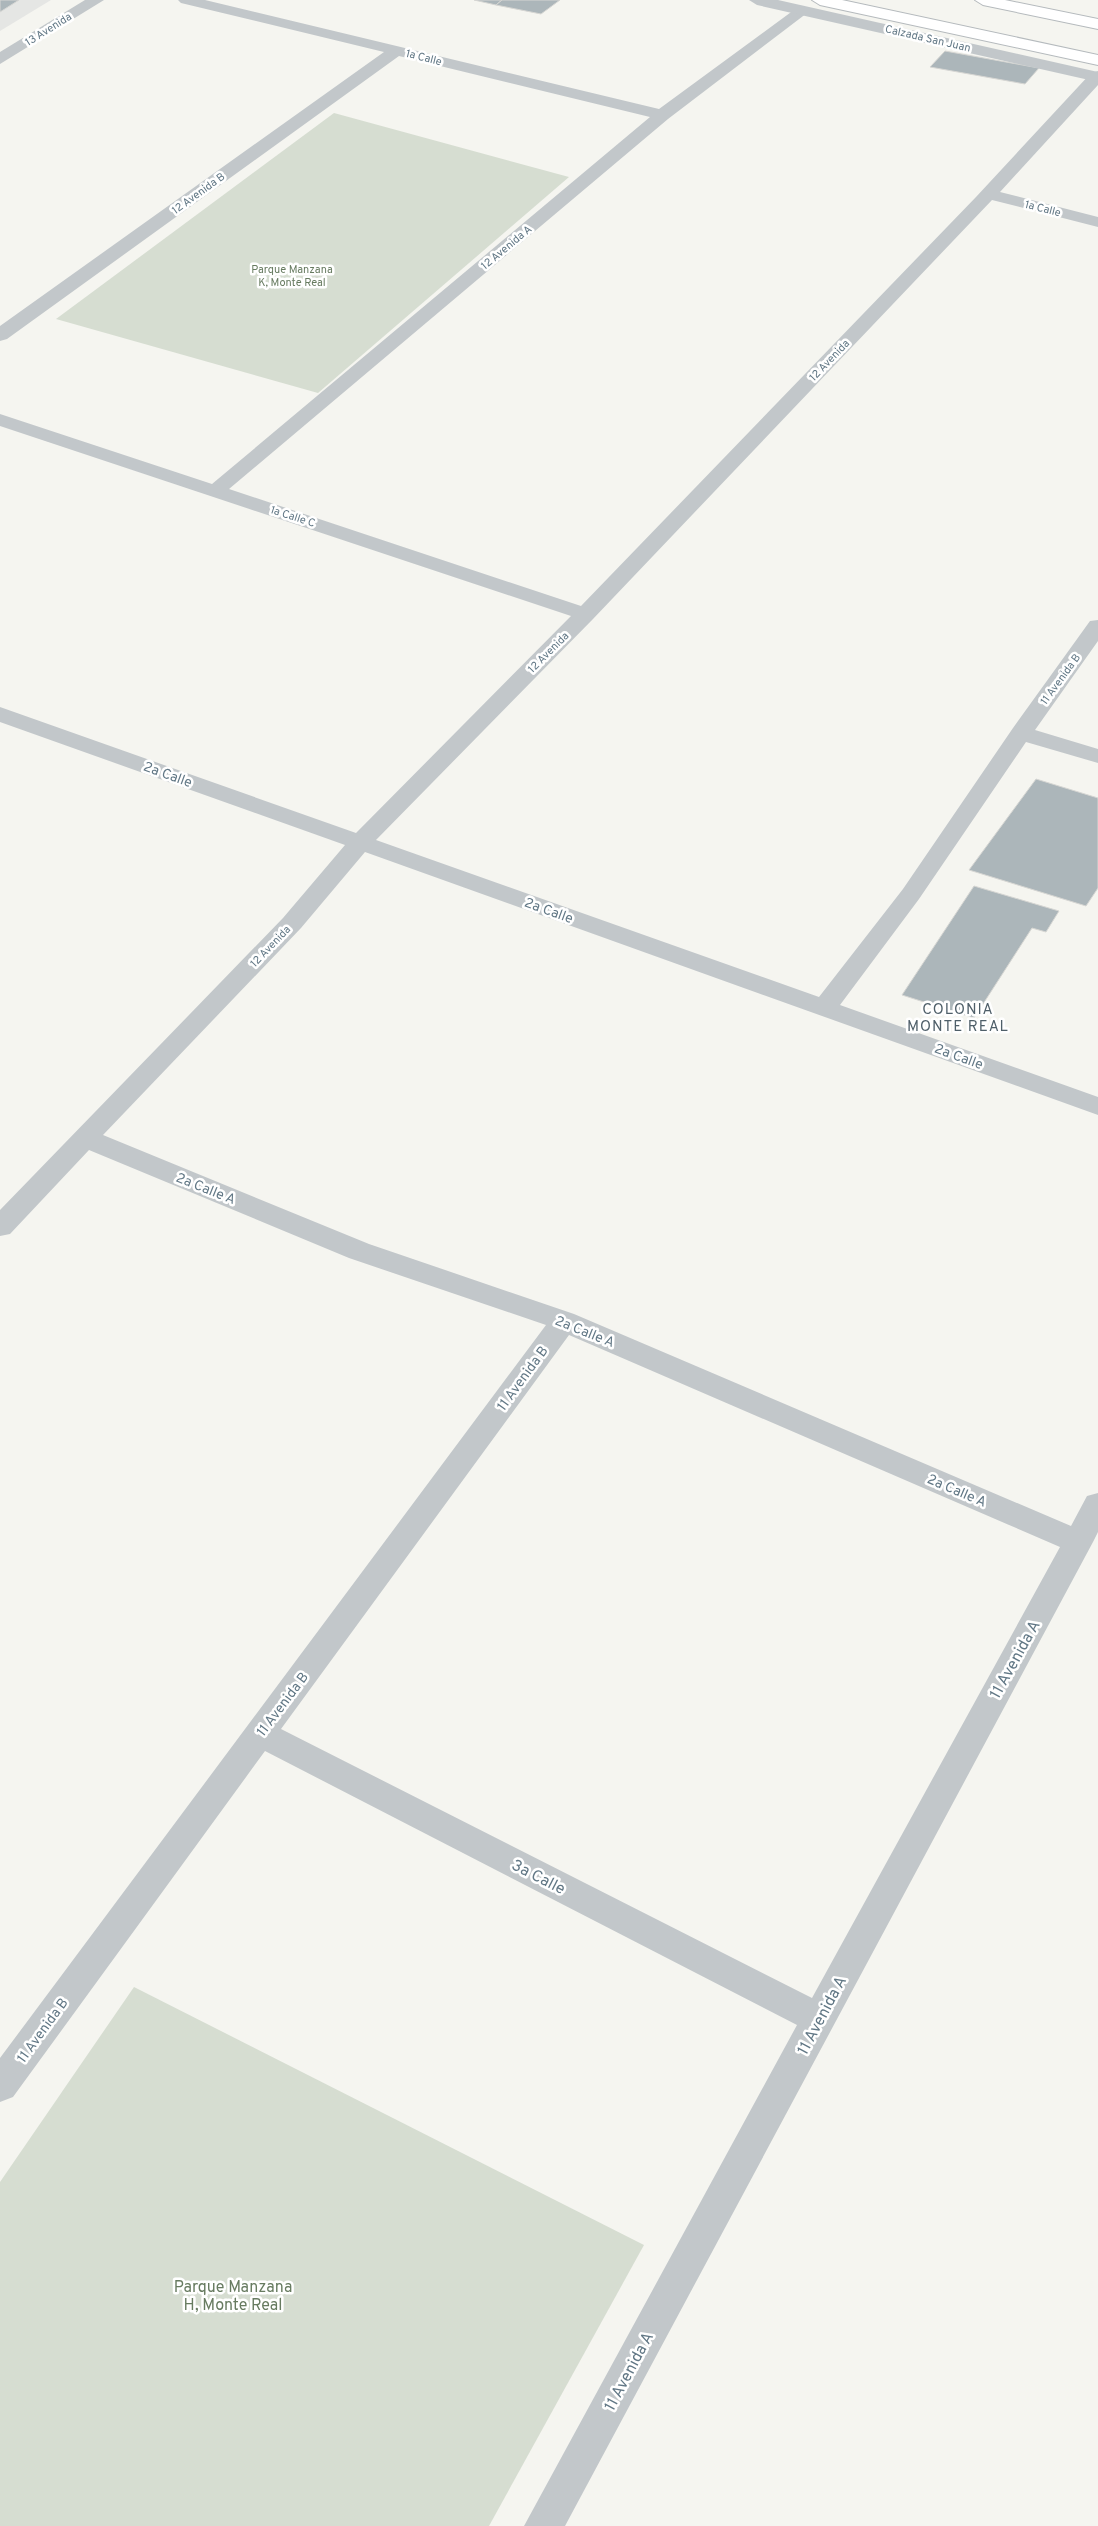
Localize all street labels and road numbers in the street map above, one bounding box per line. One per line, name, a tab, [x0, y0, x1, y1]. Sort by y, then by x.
street label: 13 Avenida	[23, 10, 75, 50]
street label: Calzada San Juan	[884, 22, 972, 56]
street label: 1a Calle	[404, 47, 443, 69]
street label: 12 Avenida B	[169, 170, 228, 218]
street label: 1a Calle	[1023, 198, 1062, 220]
street label: 12 Avenida A	[478, 222, 535, 273]
street label: 12 Avenida	[806, 337, 853, 384]
street label: 1a Calle C	[268, 503, 317, 531]
street label: 12 Avenida	[525, 629, 572, 676]
street label: 11 Avenida B	[1038, 651, 1084, 708]
street label: 2a Calle	[141, 759, 194, 792]
street label: 2a Calle	[522, 895, 575, 928]
street label: 12 Avenida	[247, 923, 294, 970]
street label: 2a Calle	[932, 1041, 985, 1074]
street label: 2a Calle A	[173, 1170, 238, 1209]
street label: 2a Calle A	[552, 1313, 617, 1352]
street label: 11 Avenida B	[494, 1343, 552, 1415]
street label: 2a Calle A	[924, 1471, 989, 1511]
street label: 11 Avenida A	[986, 1617, 1046, 1703]
street label: 11 Avenida B	[254, 1669, 313, 1740]
street label: 3a Calle	[508, 1856, 568, 1900]
street label: 11 Avenida A	[794, 1973, 852, 2059]
street label: 11 Avenida B	[14, 1995, 72, 2067]
street label: 11 Avenida A	[601, 2329, 659, 2415]

